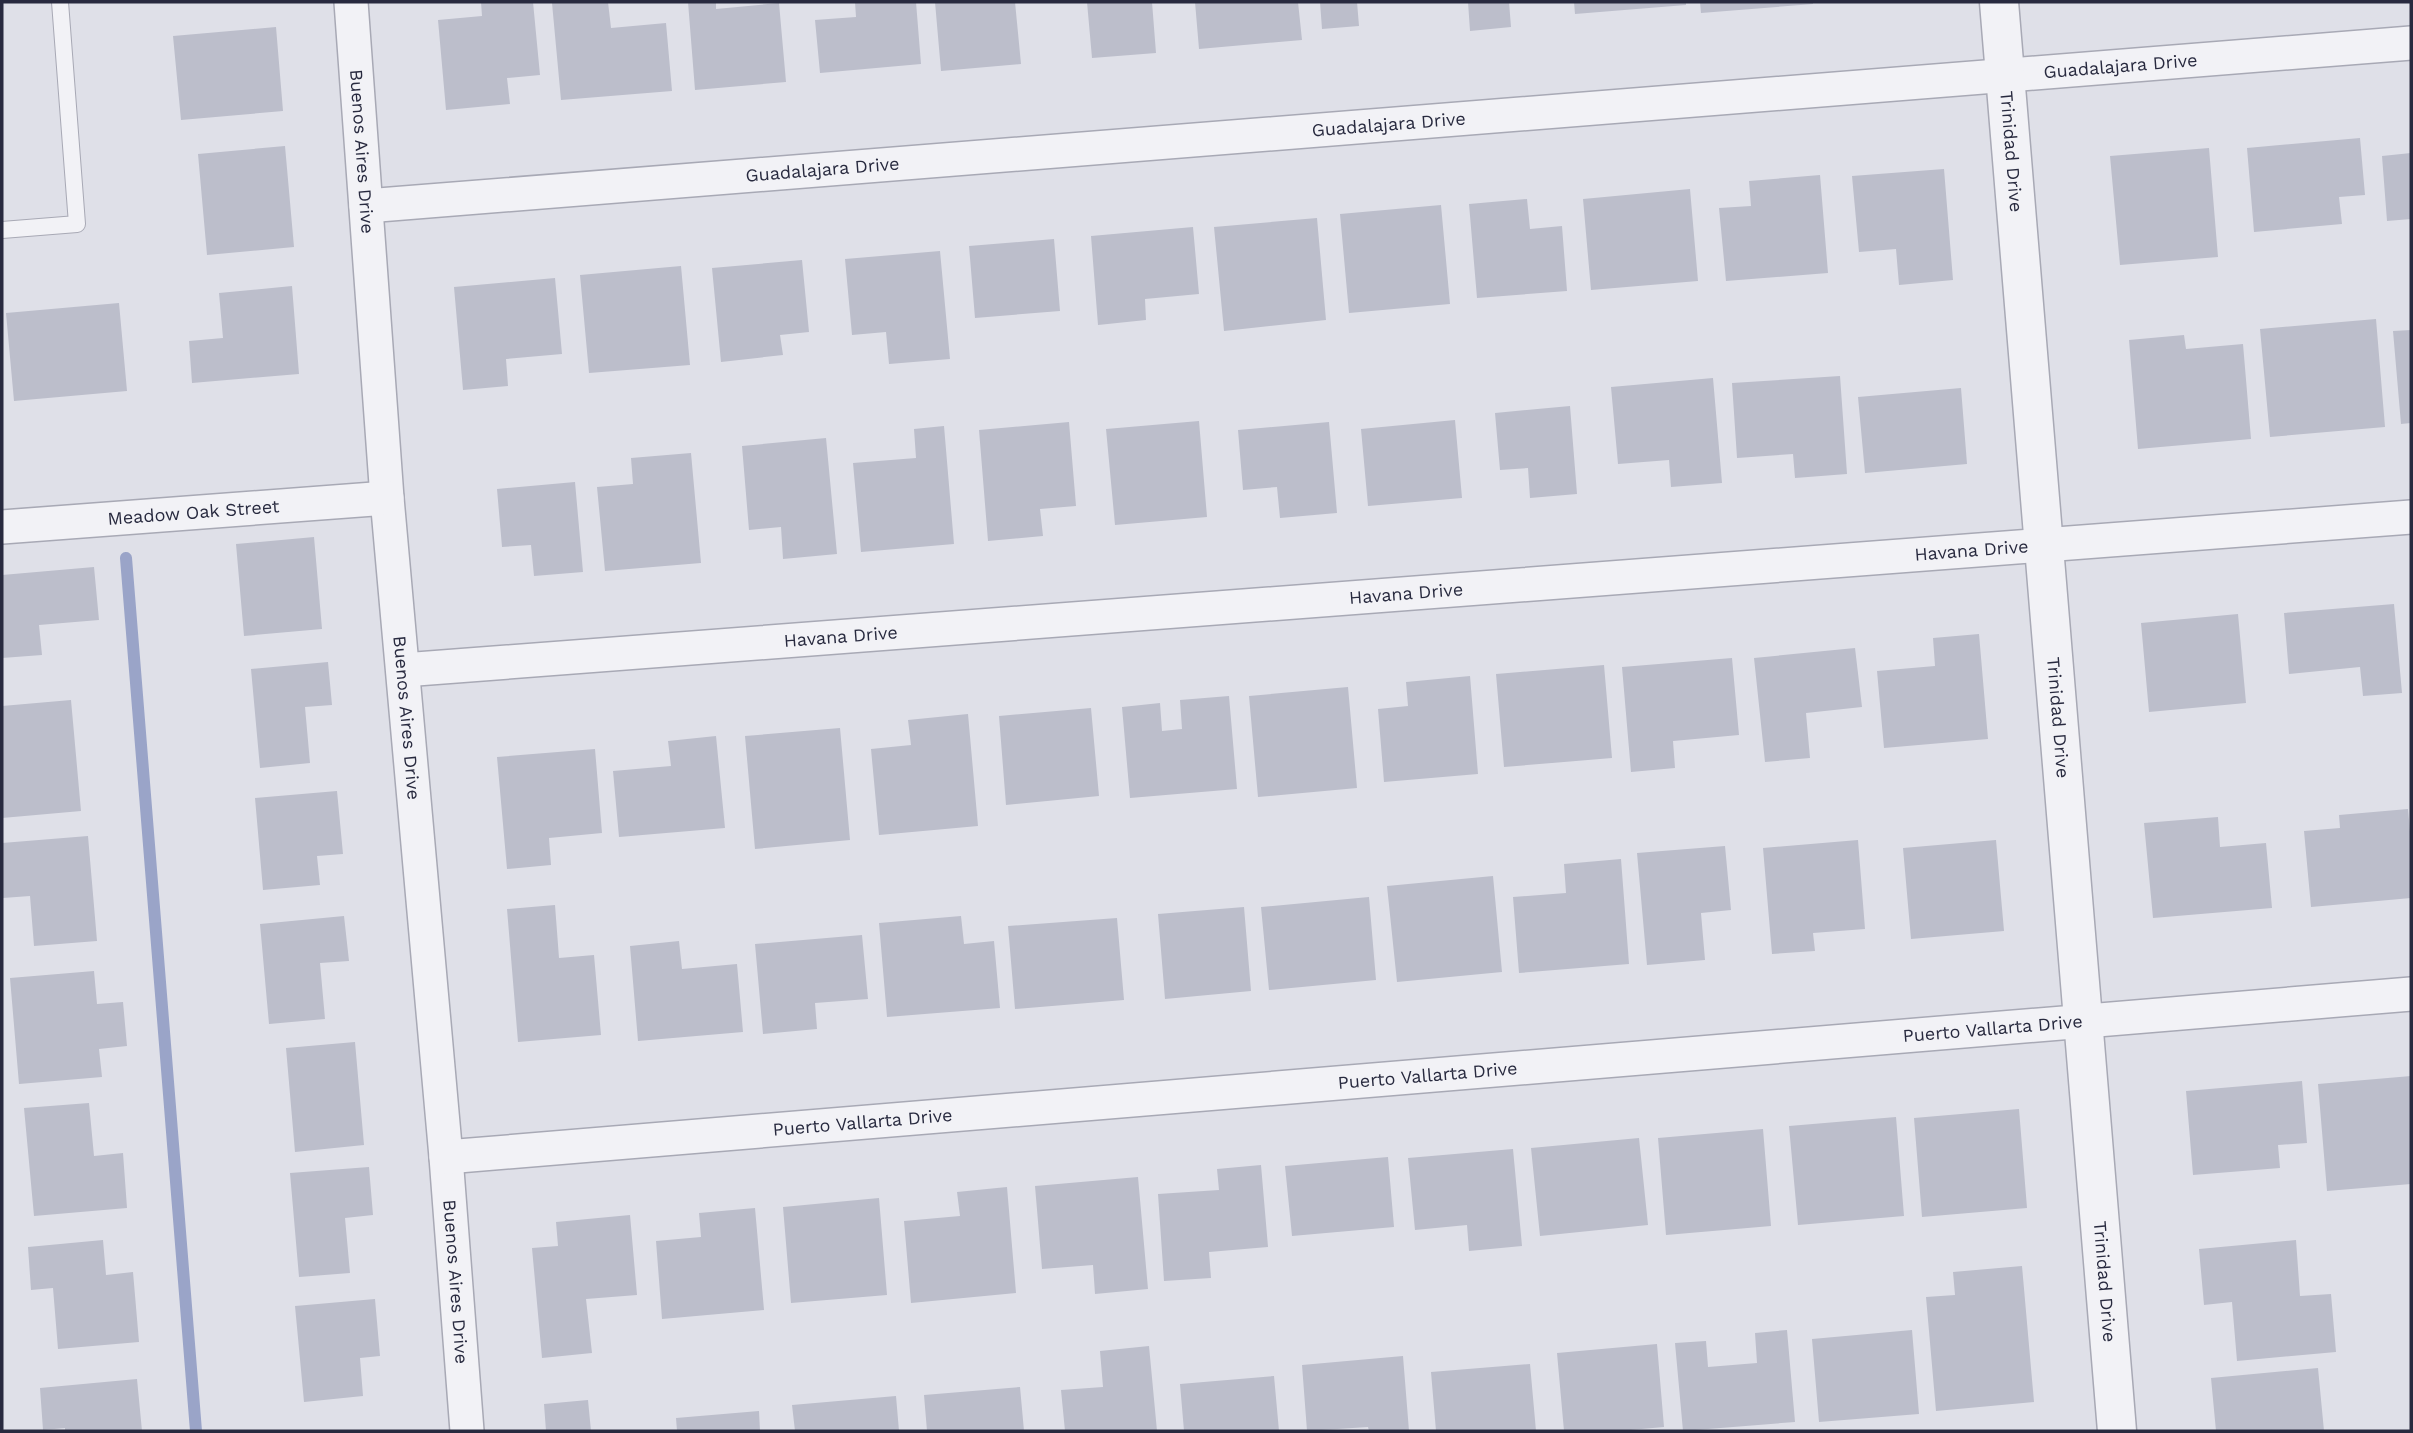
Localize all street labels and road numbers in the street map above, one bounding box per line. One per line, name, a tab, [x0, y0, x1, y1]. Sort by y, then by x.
street label: Guadalajara Drive	[2043, 49, 2198, 82]
street label: Buenos Aires Drive	[346, 69, 379, 234]
street label: Trinidad Drive	[1996, 90, 2027, 213]
street label: Guadalajara Drive	[1311, 107, 1467, 141]
street label: Guadalajara Drive	[745, 153, 900, 186]
street label: Meadow Oak Street	[107, 495, 281, 529]
street label: Havana Drive	[1914, 535, 2029, 565]
street label: Havana Drive	[1348, 578, 1464, 608]
street label: Havana Drive	[783, 621, 898, 651]
street label: Buenos Aires Drive	[389, 635, 425, 801]
street label: Trinidad Drive	[2043, 656, 2074, 779]
street label: Puerto Vallarta Drive	[1902, 1010, 2083, 1046]
street label: Puerto Vallarta Drive	[1337, 1057, 1518, 1093]
street label: Puerto Vallarta Drive	[772, 1104, 953, 1140]
street label: Buenos Aires Drive	[439, 1199, 473, 1365]
street label: Trinidad Drive	[2090, 1220, 2121, 1343]

